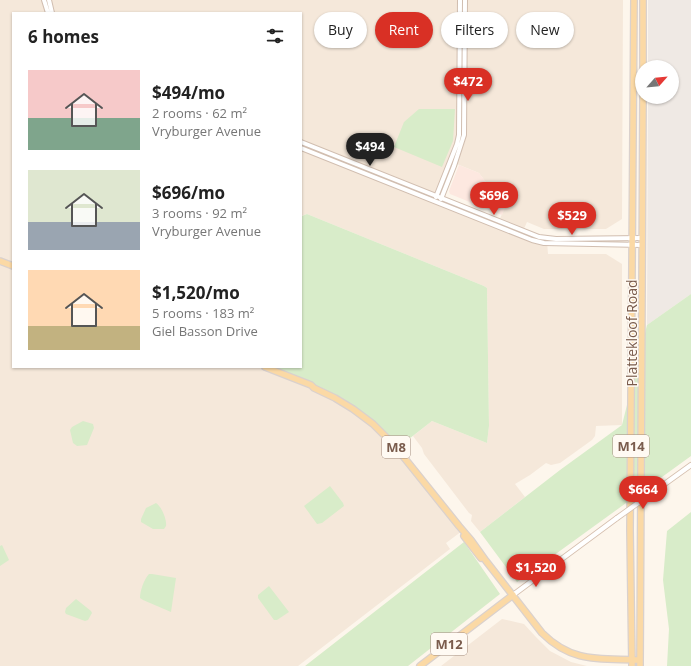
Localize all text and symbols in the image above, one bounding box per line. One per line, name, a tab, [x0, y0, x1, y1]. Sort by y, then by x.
chip: Buy	[314, 12, 367, 48]
chip: Rent	[375, 12, 433, 48]
chip: Filters	[441, 12, 508, 48]
chip: New	[516, 12, 574, 48]
text: 6 homes	[28, 25, 99, 48]
icon: filters	[264, 25, 286, 47]
north arrow	[635, 60, 679, 104]
map controls	[635, 60, 679, 104]
pin: $472	[444, 68, 492, 102]
text: $472	[453, 72, 483, 90]
text: $494/mo	[152, 81, 225, 104]
icon: home	[60, 86, 108, 134]
text: 2 rooms · 62 m²	[152, 104, 247, 122]
text: Vryburger Avenue	[152, 122, 261, 140]
pin: $494	[346, 133, 394, 167]
text: $494	[355, 137, 385, 155]
text: $696/mo	[152, 181, 225, 204]
pin: $696	[470, 182, 518, 216]
icon: home	[60, 186, 108, 234]
text: $696	[479, 186, 509, 204]
pin: $529	[548, 202, 596, 236]
text: 3 rooms · 92 m²	[152, 204, 247, 222]
text: $529	[557, 206, 587, 224]
text: Vryburger Avenue	[152, 222, 261, 240]
street label: Plattekloof Road	[622, 279, 641, 387]
text: $1,520/mo	[152, 281, 240, 304]
icon: home	[60, 286, 108, 334]
text: 5 rooms · 183 m²	[152, 304, 254, 322]
text: Giel Basson Drive	[152, 322, 258, 340]
road number: M14	[613, 435, 649, 457]
road number: M8	[382, 436, 410, 458]
pin: $664	[619, 476, 667, 510]
text: $664	[628, 480, 658, 498]
pin: $1,520	[503, 554, 569, 588]
text: $1,520	[516, 558, 556, 576]
road number: M12	[431, 633, 467, 655]

